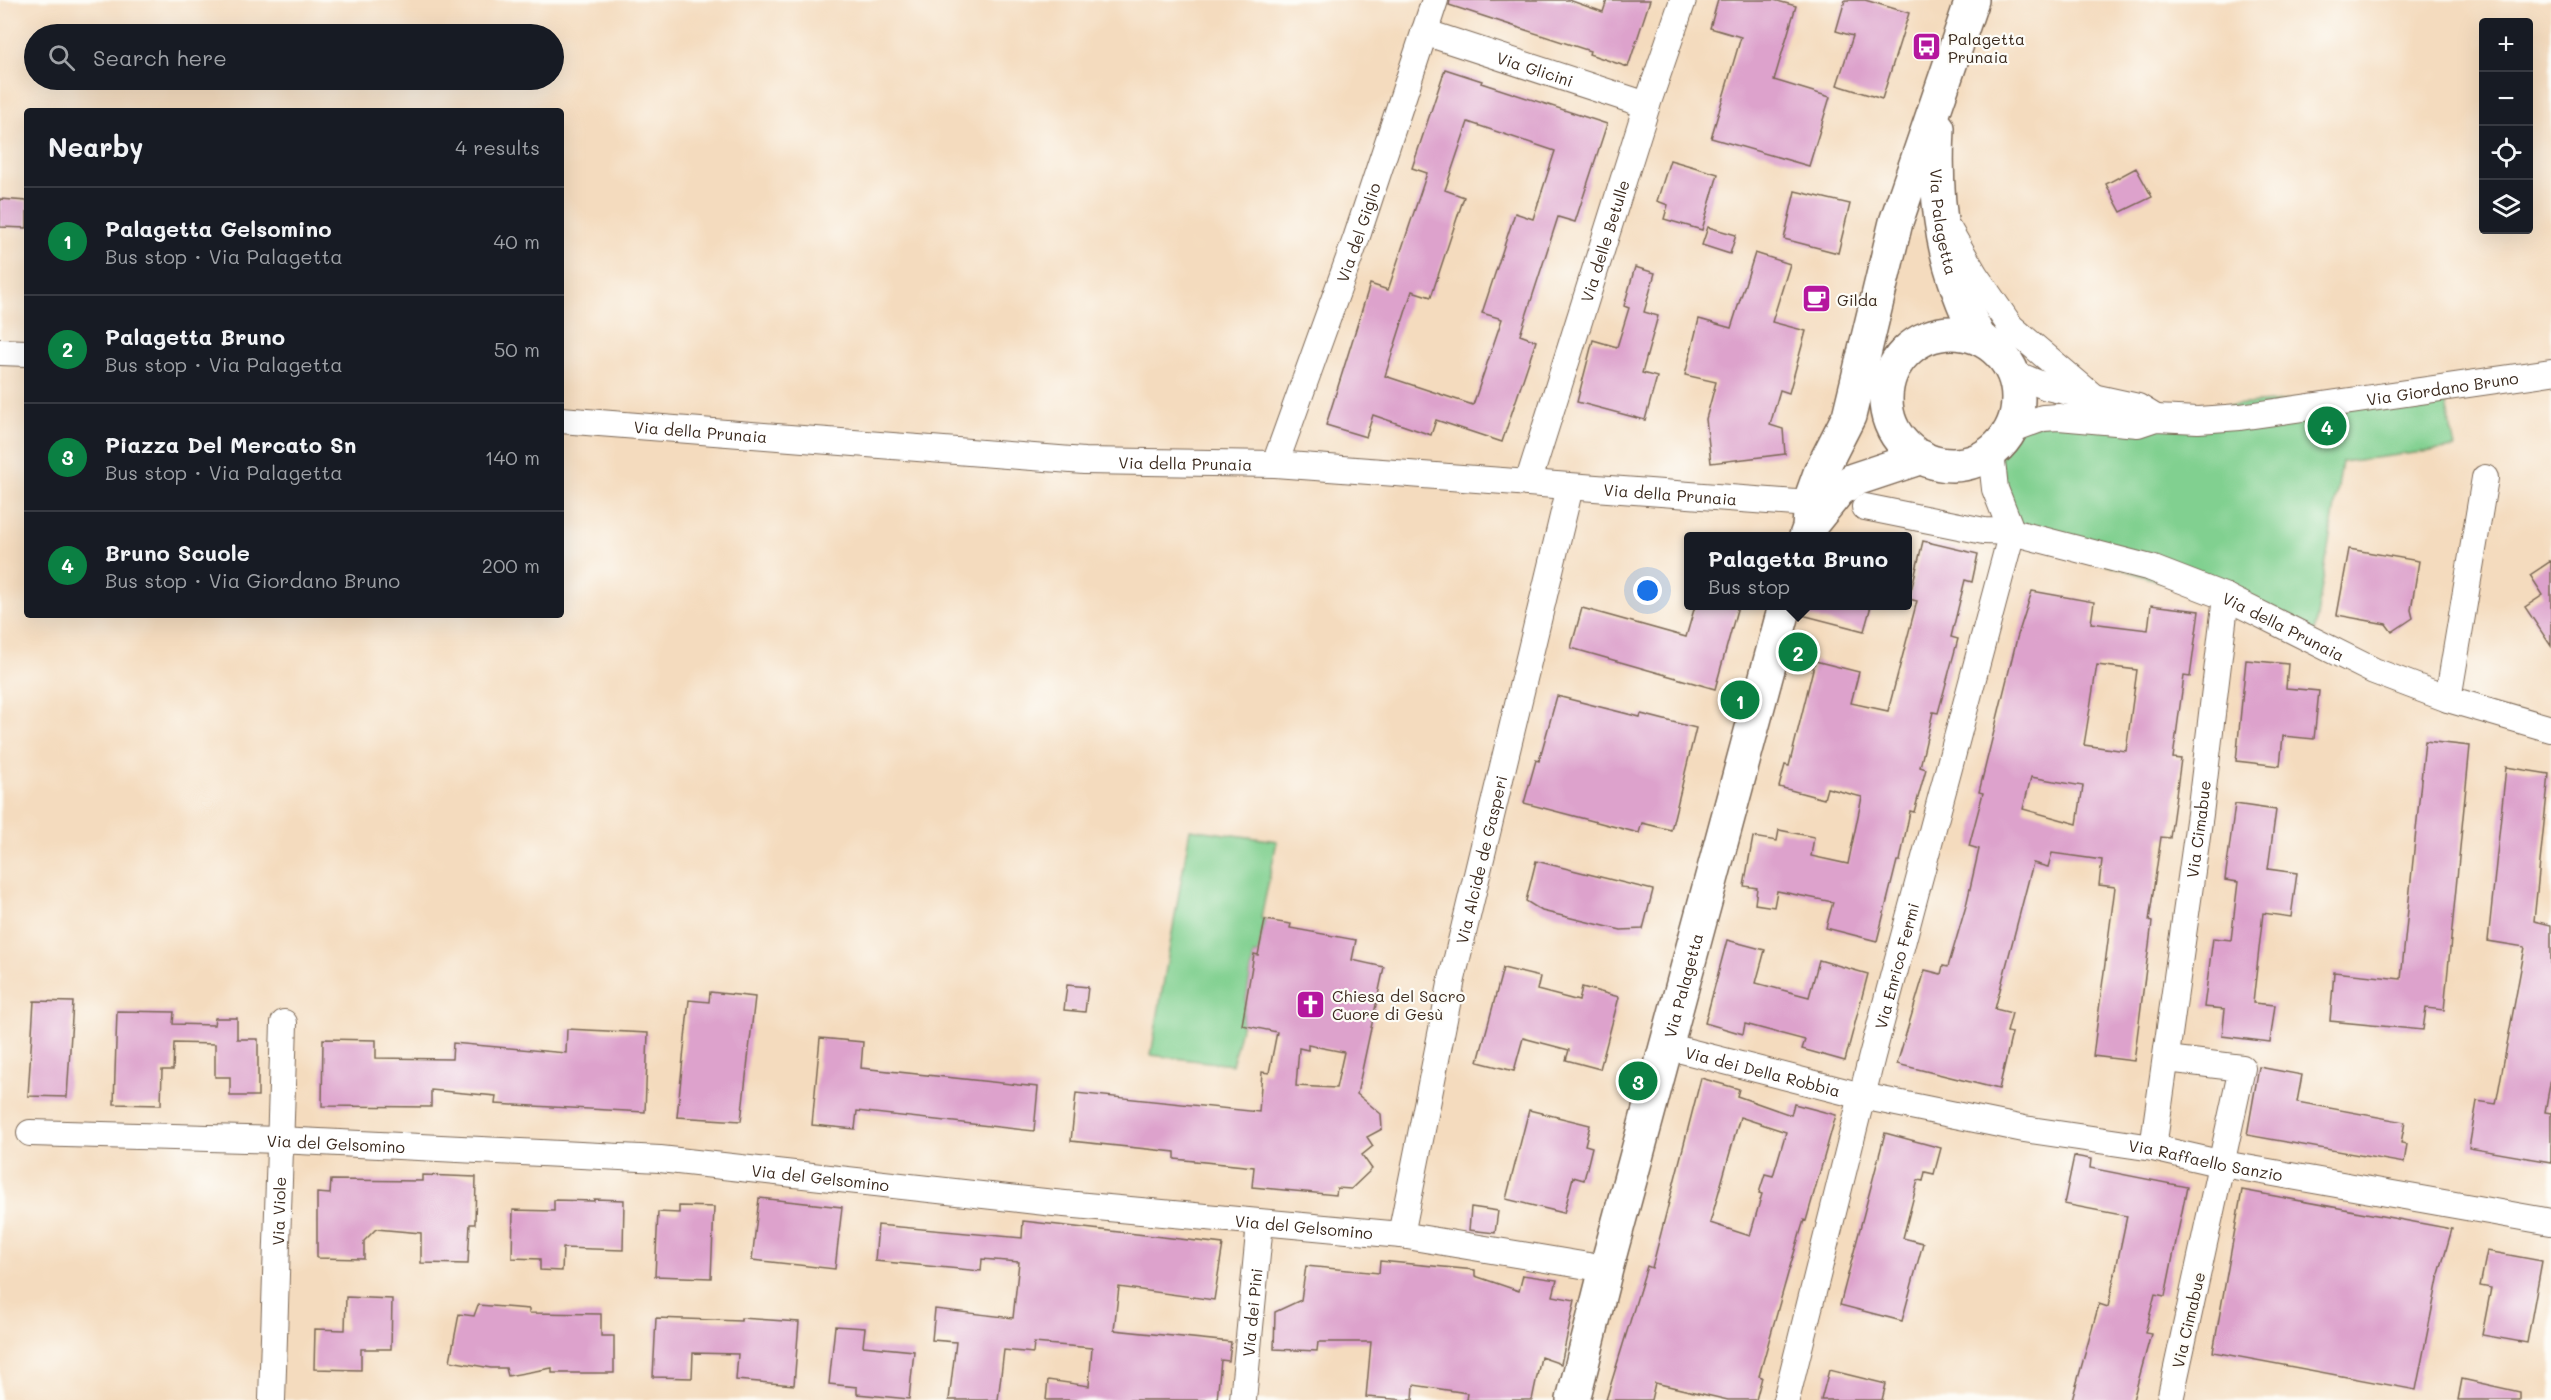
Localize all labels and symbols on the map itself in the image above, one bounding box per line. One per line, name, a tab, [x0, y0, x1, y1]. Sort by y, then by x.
place label: Palagetta Prunaia	[1948, 28, 2025, 67]
bus stop icon: Palagetta Prunaia	[1911, 31, 1943, 63]
street label: Via Glicini	[1494, 46, 1576, 91]
street label: Via Palagetta	[1927, 168, 1963, 277]
street label: Via delle Betulle	[1575, 177, 1633, 304]
street label: Via del Giglio	[1331, 180, 1384, 285]
cafe icon: Gilda	[1800, 283, 1832, 315]
place label: Gilda	[1837, 289, 1878, 310]
street label: Via Giordano Bruno	[2365, 366, 2520, 409]
pin: 4	[2308, 404, 2346, 448]
street label: Via della Prunaia	[633, 415, 768, 447]
street label: Via della Prunaia	[1118, 451, 1252, 474]
street label: Via della Prunaia	[1603, 478, 1738, 509]
your location	[1633, 576, 1662, 605]
street label: Via della Prunaia	[2219, 587, 2348, 665]
pin: 2	[1778, 630, 1818, 674]
pin: 1	[1720, 678, 1760, 722]
street label: Via Alcide de Gasperi	[1450, 773, 1511, 946]
street label: Via Cimabue	[2181, 779, 2214, 879]
street label: Via Enrico Fermi	[1869, 900, 1923, 1031]
street label: Via Palagetta	[1658, 931, 1707, 1040]
place label: Chiesa del Sacro Cuore di Gesù	[1332, 985, 1465, 1024]
church icon: Chiesa del Sacro Cuore di Gesù	[1295, 988, 1327, 1020]
street label: Via dei Della Robbia	[1683, 1041, 1843, 1101]
pin: 3	[1618, 1058, 1658, 1104]
street label: Via del Gelsomino	[266, 1129, 406, 1157]
street label: Via Raffaello Sanzio	[2127, 1134, 2284, 1185]
street label: Via del Gelsomino	[750, 1159, 890, 1195]
street label: Via Viole	[266, 1176, 290, 1246]
street label: Via del Gelsomino	[1234, 1209, 1374, 1243]
street label: Via dei Pini	[1237, 1267, 1266, 1358]
street label: Via Cimabue	[2167, 1270, 2209, 1370]

